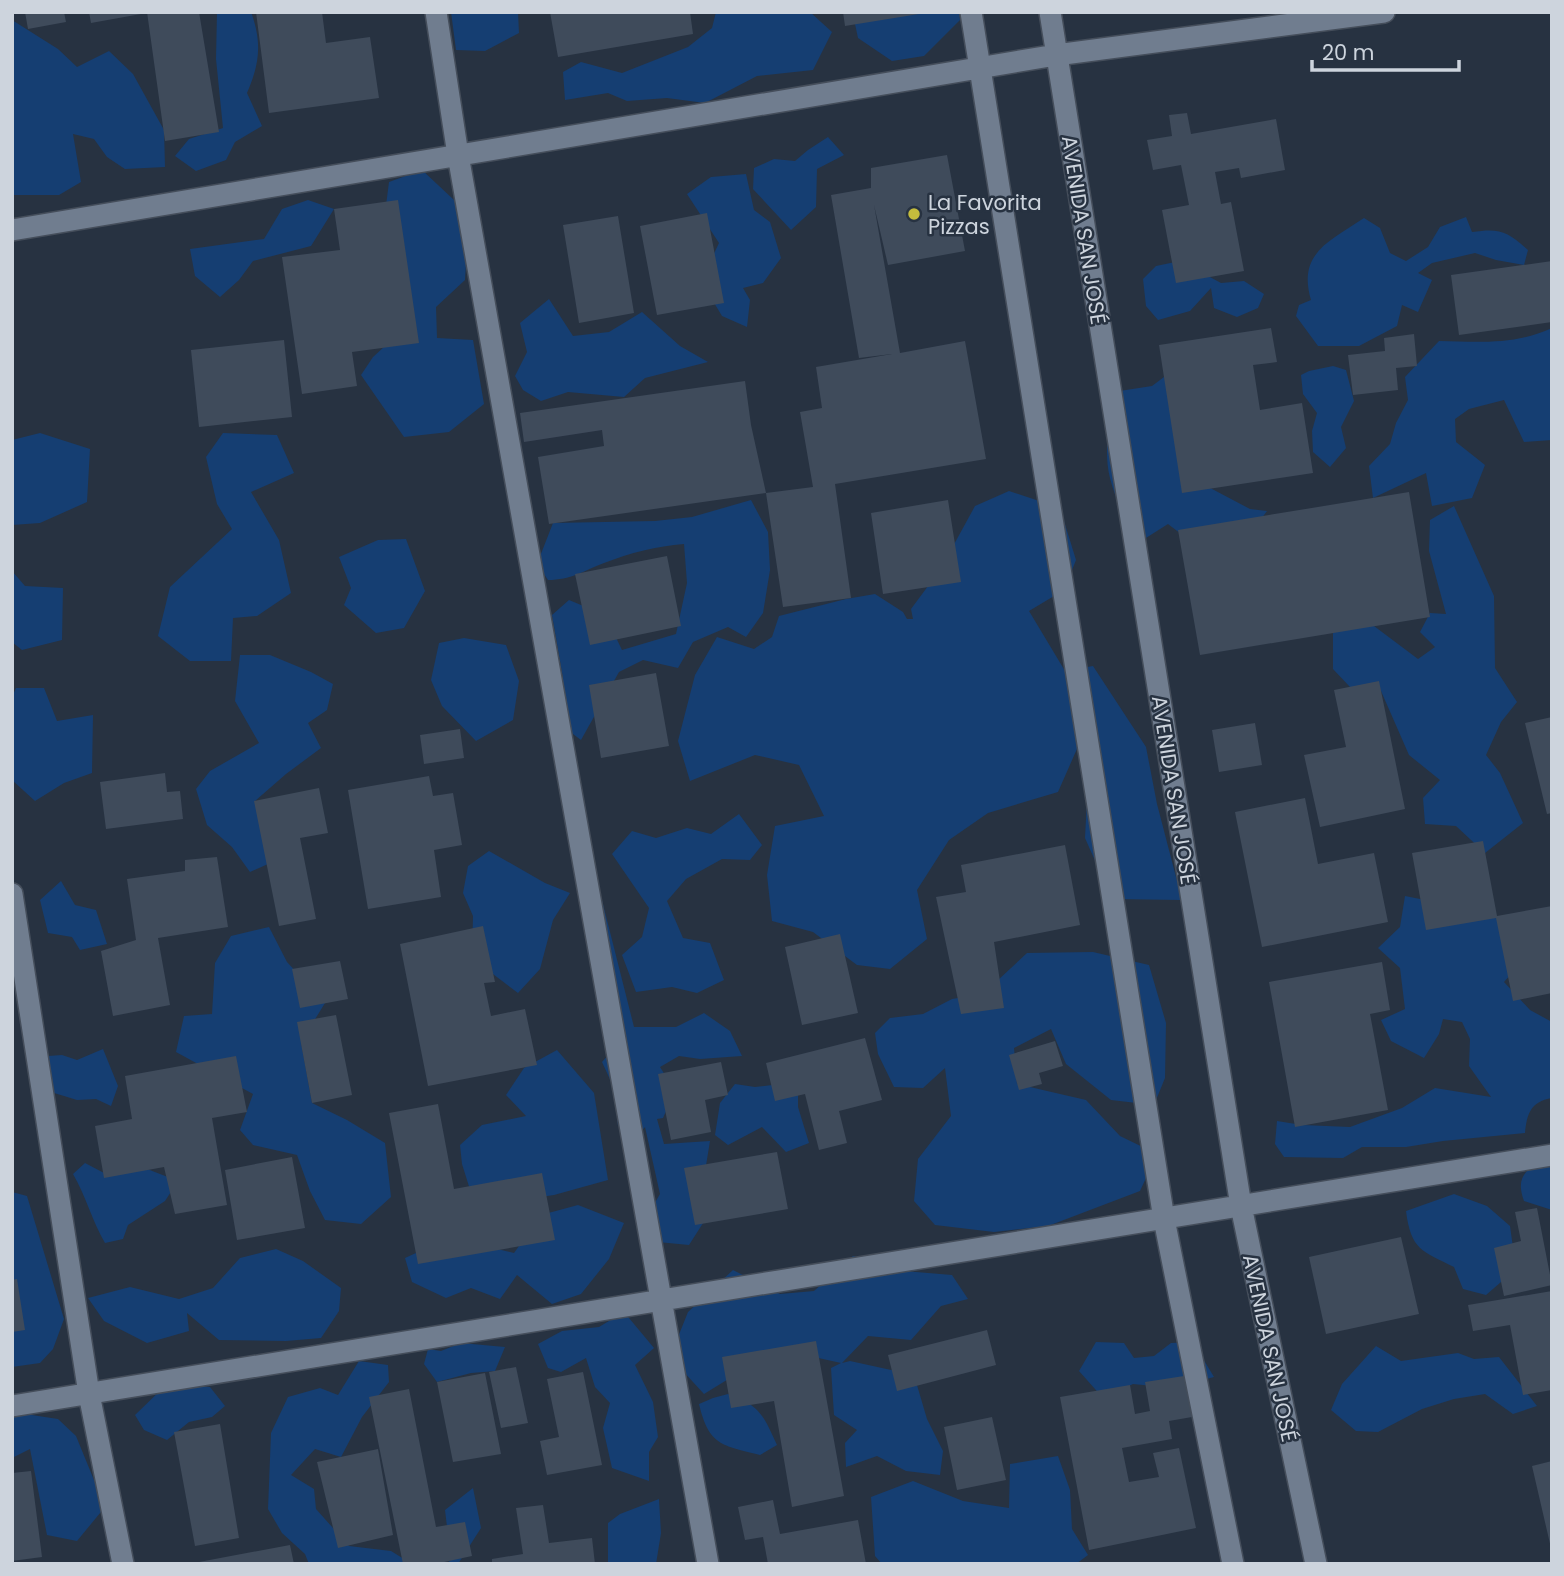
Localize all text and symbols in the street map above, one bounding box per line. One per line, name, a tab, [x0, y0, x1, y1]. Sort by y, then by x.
scale bar	[1312, 28, 1459, 72]
text: 20 m	[1322, 38, 1375, 67]
street label: AVENIDA SAN JOSÉ	[1055, 133, 1113, 327]
place label: La Favorita Pizzas	[928, 188, 1042, 241]
marker: La Favorita Pizzas	[906, 206, 922, 222]
street label: AVENIDA SAN JOSÉ	[1145, 693, 1203, 887]
street label: AVENIDA SAN JOSÉ	[1236, 1251, 1304, 1445]

